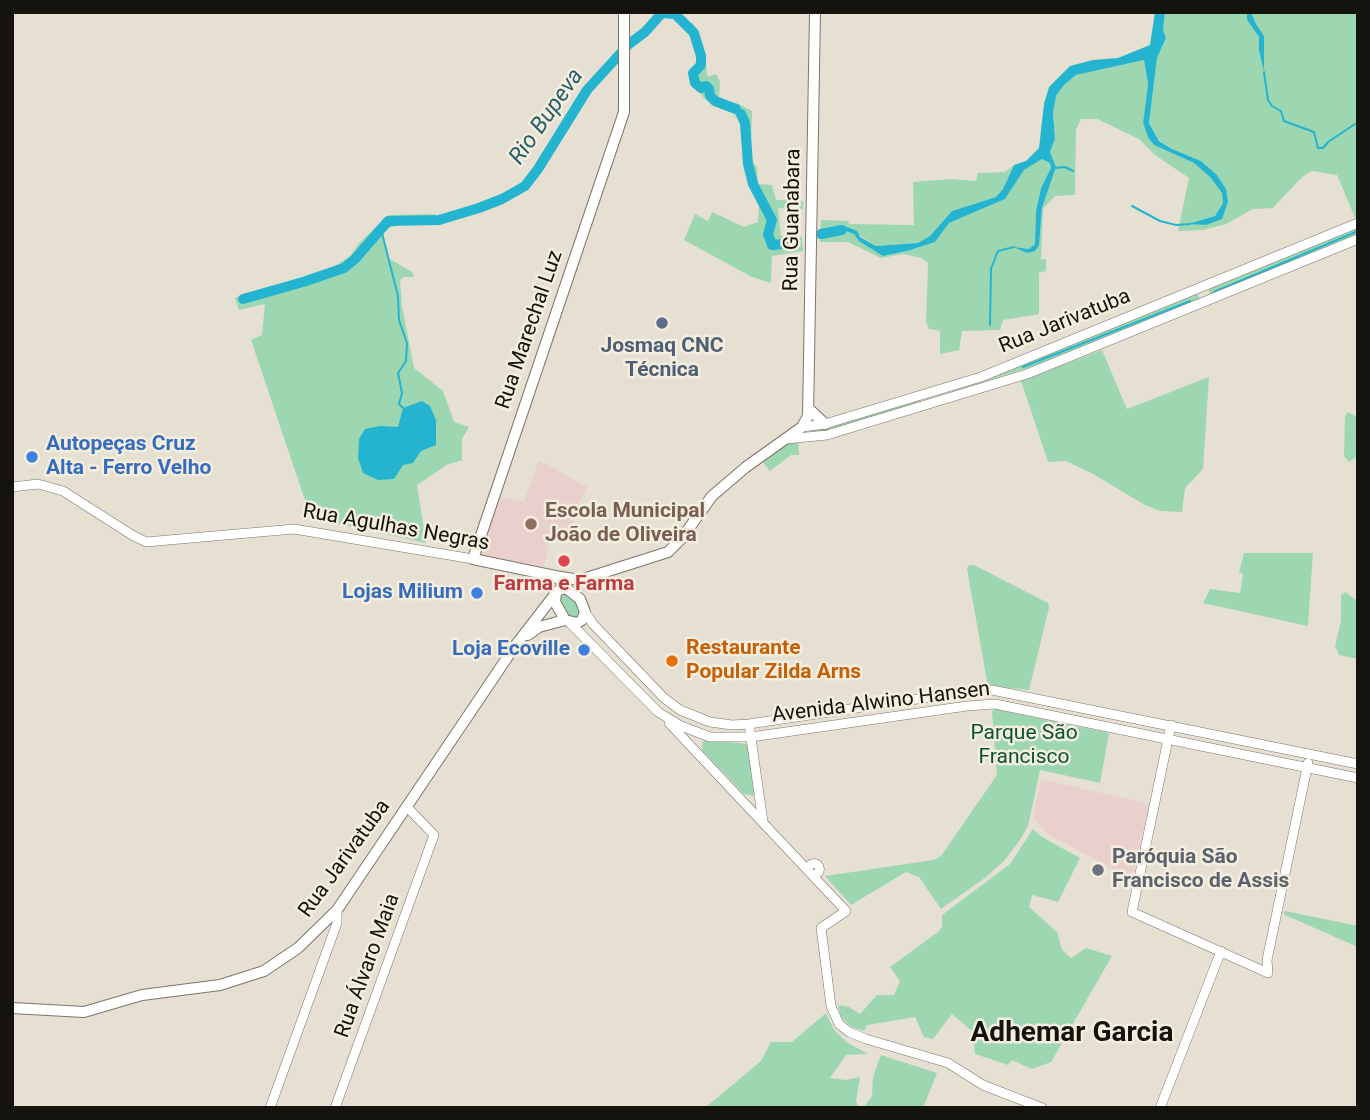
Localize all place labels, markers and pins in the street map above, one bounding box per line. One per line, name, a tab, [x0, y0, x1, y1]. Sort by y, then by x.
marker: Josmaq CNC Técnica	[654, 315, 670, 331]
place label: Josmaq CNC Técnica	[600, 334, 724, 384]
place label: Autopeças Cruz Alta - Ferro Velho	[46, 432, 211, 482]
marker: Autopeças Cruz Alta - Ferro Velho	[24, 449, 40, 465]
place label: Escola Municipal João de Oliveira	[545, 499, 705, 549]
marker: Escola Municipal João de Oliveira	[523, 516, 539, 532]
marker: Farma e Farma	[556, 553, 572, 569]
place label: Farma e Farma	[494, 572, 634, 598]
place label: Lojas Milium	[342, 580, 463, 606]
marker: Lojas Milium	[469, 585, 485, 601]
place label: Restaurante Popular Zilda Arns	[686, 636, 861, 686]
place label: Loja Ecoville	[452, 637, 570, 663]
marker: Loja Ecoville	[576, 642, 592, 658]
marker: Restaurante Popular Zilda Arns	[664, 653, 680, 669]
place label: Paróquia São Francisco de Assis	[1112, 845, 1289, 895]
marker: Paróquia São Francisco de Assis	[1090, 862, 1106, 878]

